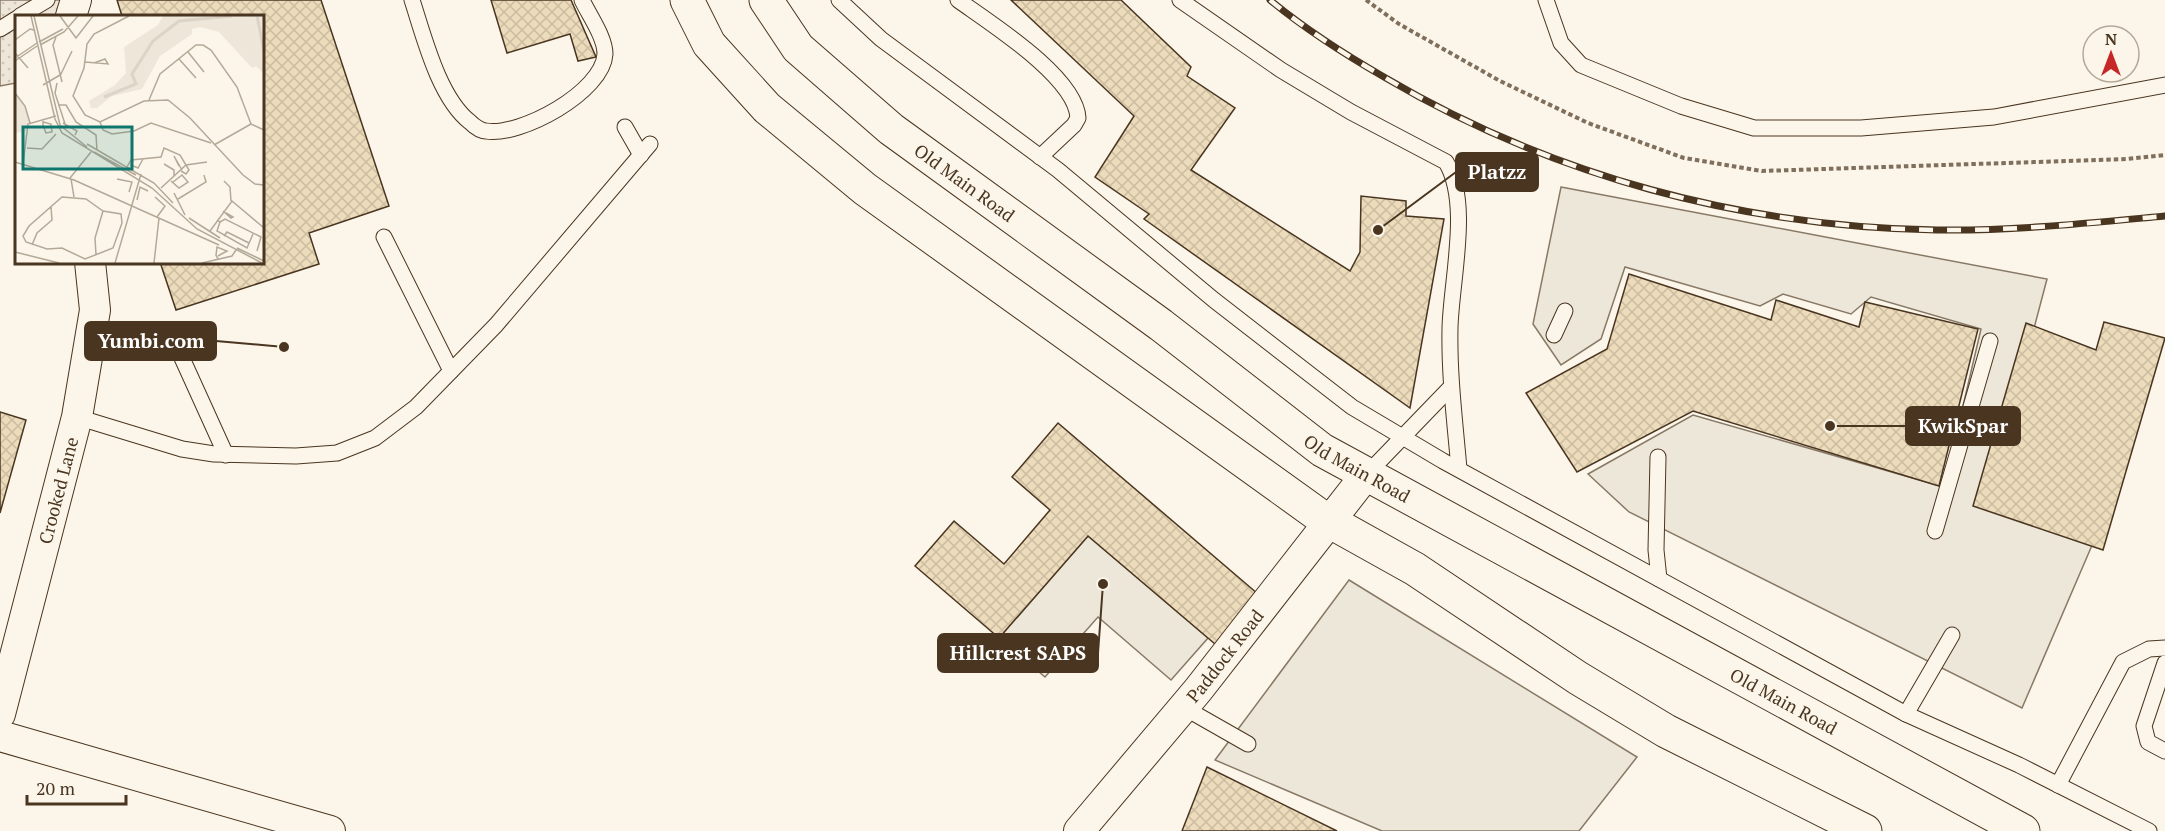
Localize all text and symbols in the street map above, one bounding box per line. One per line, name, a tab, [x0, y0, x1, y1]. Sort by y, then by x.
inset map	[15, 15, 264, 264]
north arrow	[2081, 24, 2141, 84]
text: N	[2105, 28, 2117, 50]
street label: Old Main Road	[910, 138, 1020, 227]
callout: Platzz	[1456, 153, 1538, 191]
text: Platzz	[1468, 158, 1526, 185]
callout: Yumbi.com	[85, 322, 216, 360]
text: Yumbi.com	[97, 327, 205, 354]
callout: KwikSpar	[1906, 407, 2020, 445]
text: KwikSpar	[1918, 412, 2008, 439]
street label: Old Main Road	[1299, 428, 1415, 508]
street label: Crooked Lane	[33, 434, 83, 547]
street label: Paddock Road	[1181, 604, 1269, 707]
callout: Hillcrest SAPS	[938, 634, 1098, 672]
text: Hillcrest SAPS	[950, 639, 1086, 666]
street label: Old Main Road	[1726, 662, 1842, 740]
scale bar	[27, 768, 126, 806]
text: 20 m	[36, 776, 76, 800]

